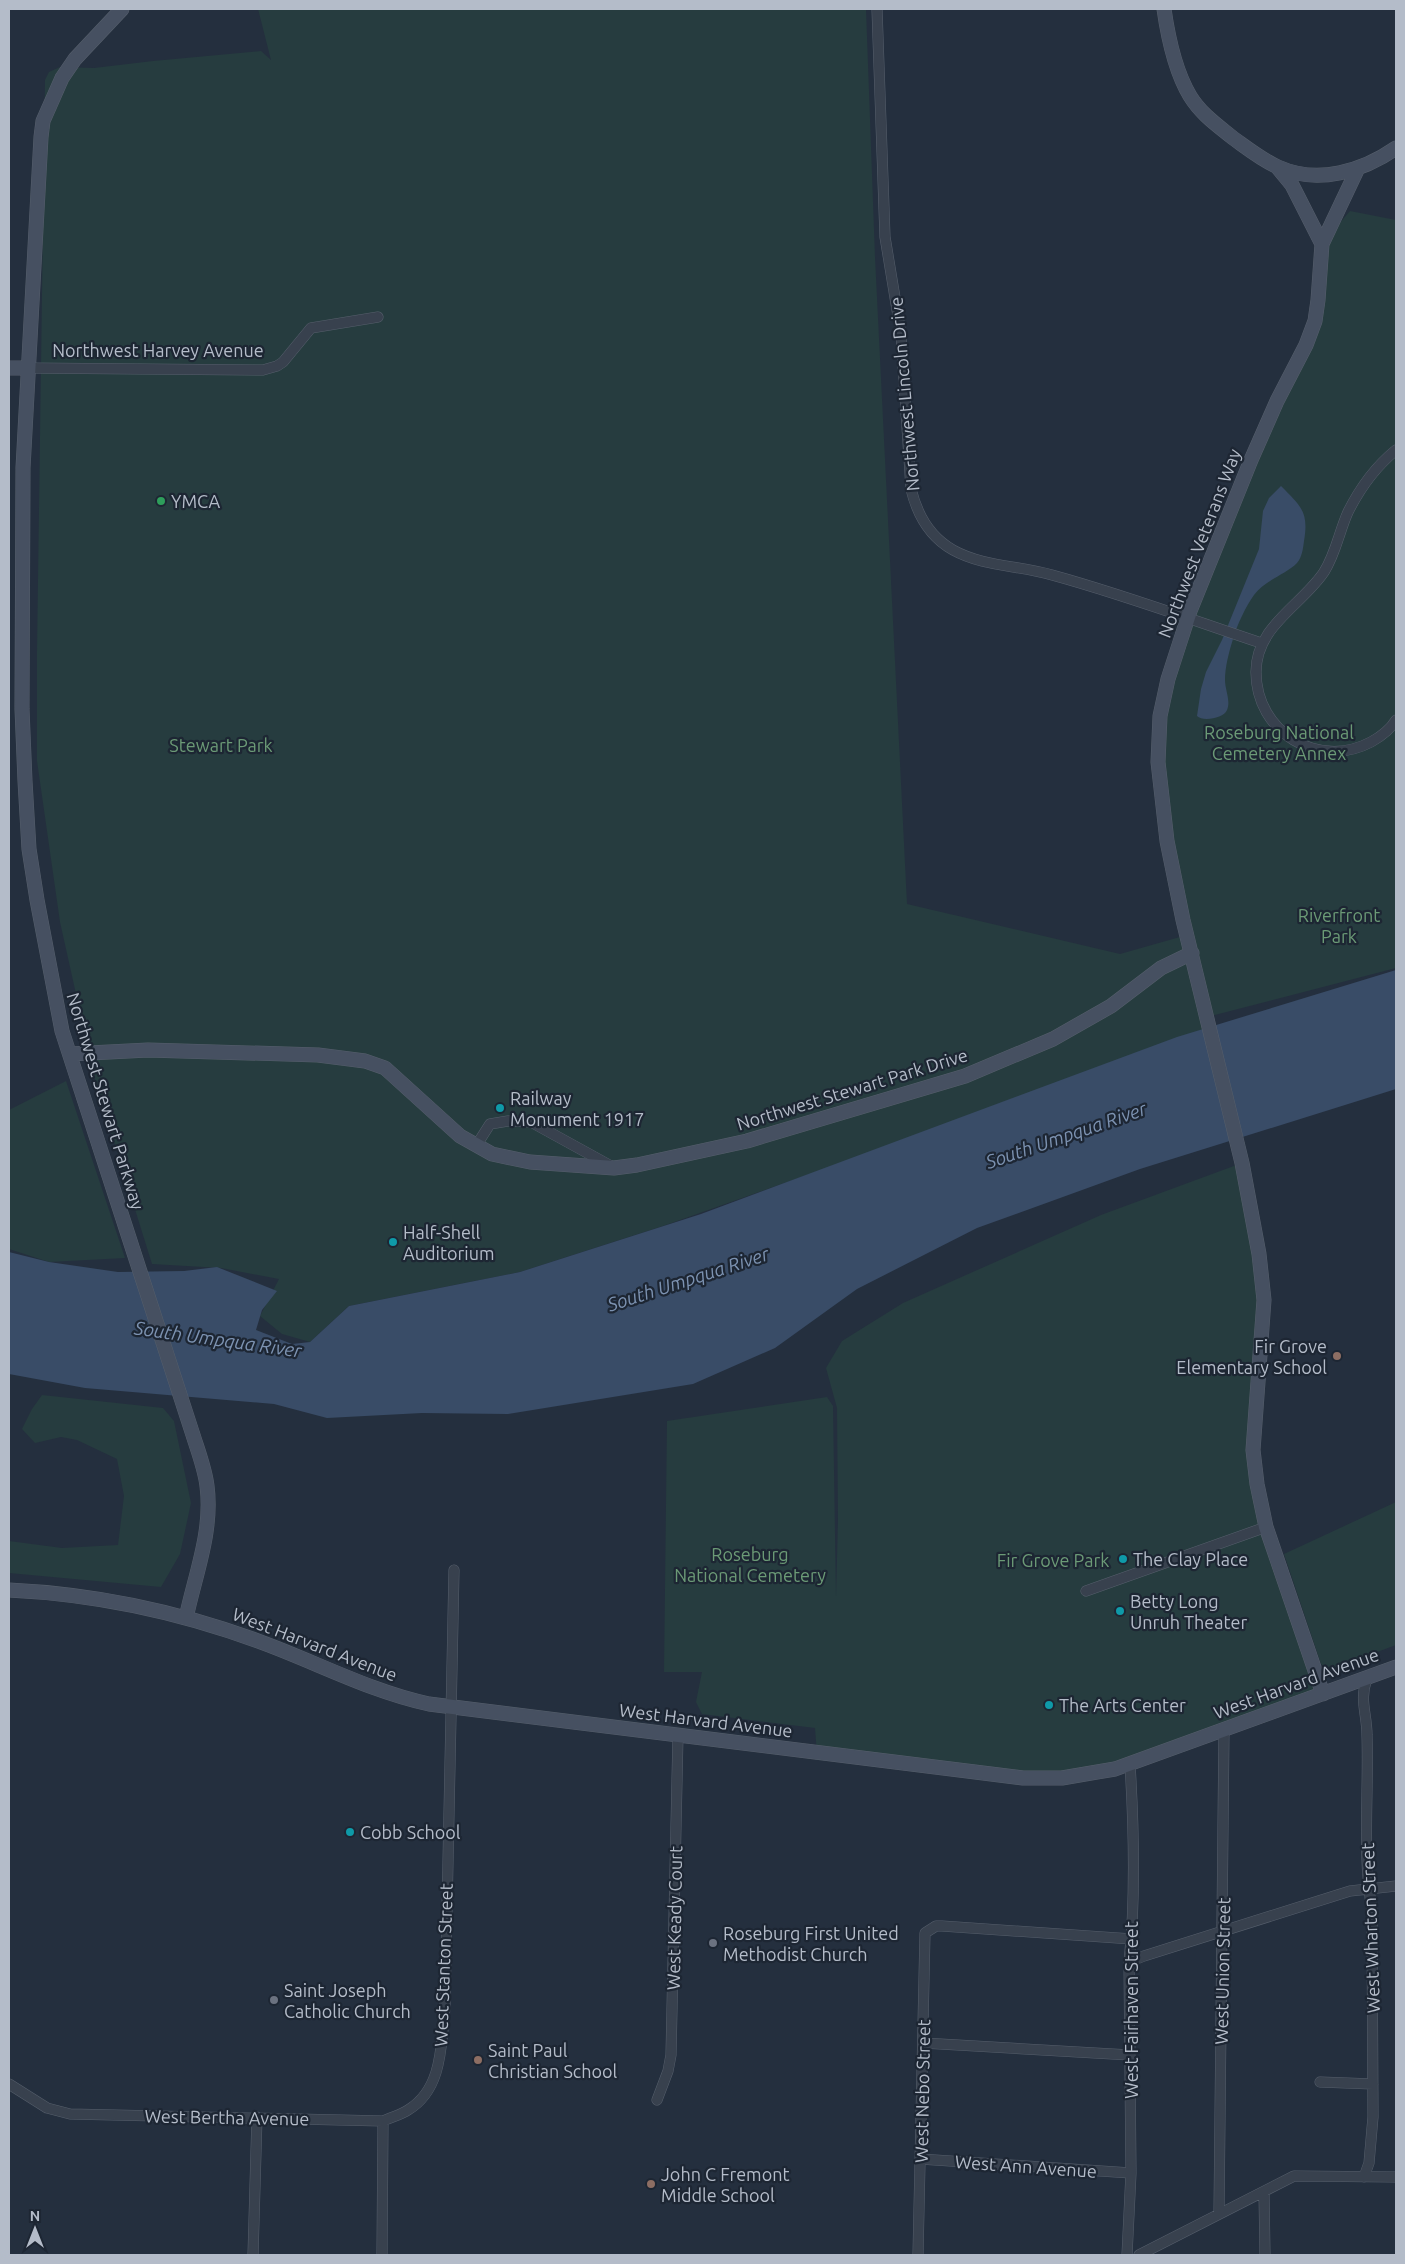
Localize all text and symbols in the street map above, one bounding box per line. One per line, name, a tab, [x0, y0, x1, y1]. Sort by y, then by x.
street label: Northwest Lincoln Drive	[886, 296, 922, 492]
street label: Northwest Harvey Avenue	[52, 340, 264, 360]
street label: Northwest Veterans Way	[1154, 445, 1244, 640]
place label: YMCA	[171, 491, 221, 511]
marker: YMCA	[155, 495, 167, 507]
park label: Roseburg National Cemetery Annex	[1204, 722, 1354, 763]
park label: Stewart Park	[169, 735, 273, 755]
park label: Riverfront Park	[1298, 905, 1380, 946]
street label: Northwest Stewart Parkway	[63, 990, 149, 1212]
street label: Northwest Stewart Park Drive	[734, 1044, 970, 1134]
place label: Railway Monument 1917	[510, 1088, 644, 1129]
water label: South Umpqua River	[982, 1097, 1150, 1173]
marker: Railway Monument 1917	[494, 1102, 506, 1114]
place label: Half-Shell Auditorium	[403, 1222, 494, 1263]
marker: Half-Shell Auditorium	[387, 1236, 399, 1248]
water label: South Umpqua River	[603, 1242, 772, 1316]
water label: South Umpqua River	[132, 1316, 304, 1362]
place label: Fir Grove Elementary School	[1176, 1336, 1327, 1377]
marker: Fir Grove Elementary School	[1331, 1350, 1343, 1362]
park label: Roseburg National Cemetery	[674, 1544, 826, 1585]
place label: The Clay Place	[1133, 1549, 1248, 1569]
park label: Fir Grove Park	[997, 1550, 1109, 1570]
marker: The Clay Place	[1117, 1553, 1129, 1565]
place label: Betty Long Unruh Theater	[1130, 1591, 1248, 1632]
street label: West Harvard Avenue	[230, 1603, 400, 1685]
marker: Betty Long Unruh Theater	[1114, 1605, 1126, 1617]
street label: West Harvard Avenue	[1211, 1644, 1381, 1722]
place label: The Arts Center	[1059, 1695, 1186, 1715]
street label: West Harvard Avenue	[618, 1699, 794, 1741]
marker: The Arts Center	[1043, 1699, 1055, 1711]
place label: Cobb School	[360, 1822, 461, 1842]
marker: Cobb School	[344, 1826, 356, 1838]
street label: West Wharton Street	[1357, 1842, 1383, 2014]
street label: West Keady Court	[663, 1846, 685, 1990]
street label: West Stanton Street	[430, 1883, 456, 2047]
street label: West Union Street	[1211, 1897, 1233, 2045]
street label: West Fairhaven Street	[1121, 1921, 1141, 2099]
place label: Roseburg First United Methodist Church	[723, 1923, 899, 1964]
marker: Roseburg First United Methodist Church	[707, 1937, 719, 1949]
place label: Saint Joseph Catholic Church	[284, 1980, 411, 2021]
marker: Saint Joseph Catholic Church	[268, 1994, 280, 2006]
street label: West Nebo Street	[911, 2019, 933, 2163]
place label: Saint Paul Christian School	[488, 2040, 618, 2081]
marker: Saint Paul Christian School	[472, 2054, 484, 2066]
street label: West Bertha Avenue	[144, 2106, 310, 2128]
street label: West Ann Avenue	[954, 2151, 1098, 2181]
place label: John C Fremont Middle School	[661, 2164, 790, 2205]
marker: John C Fremont Middle School	[645, 2178, 657, 2190]
north arrow	[10, 2204, 60, 2254]
text: N	[30, 2208, 40, 2224]

